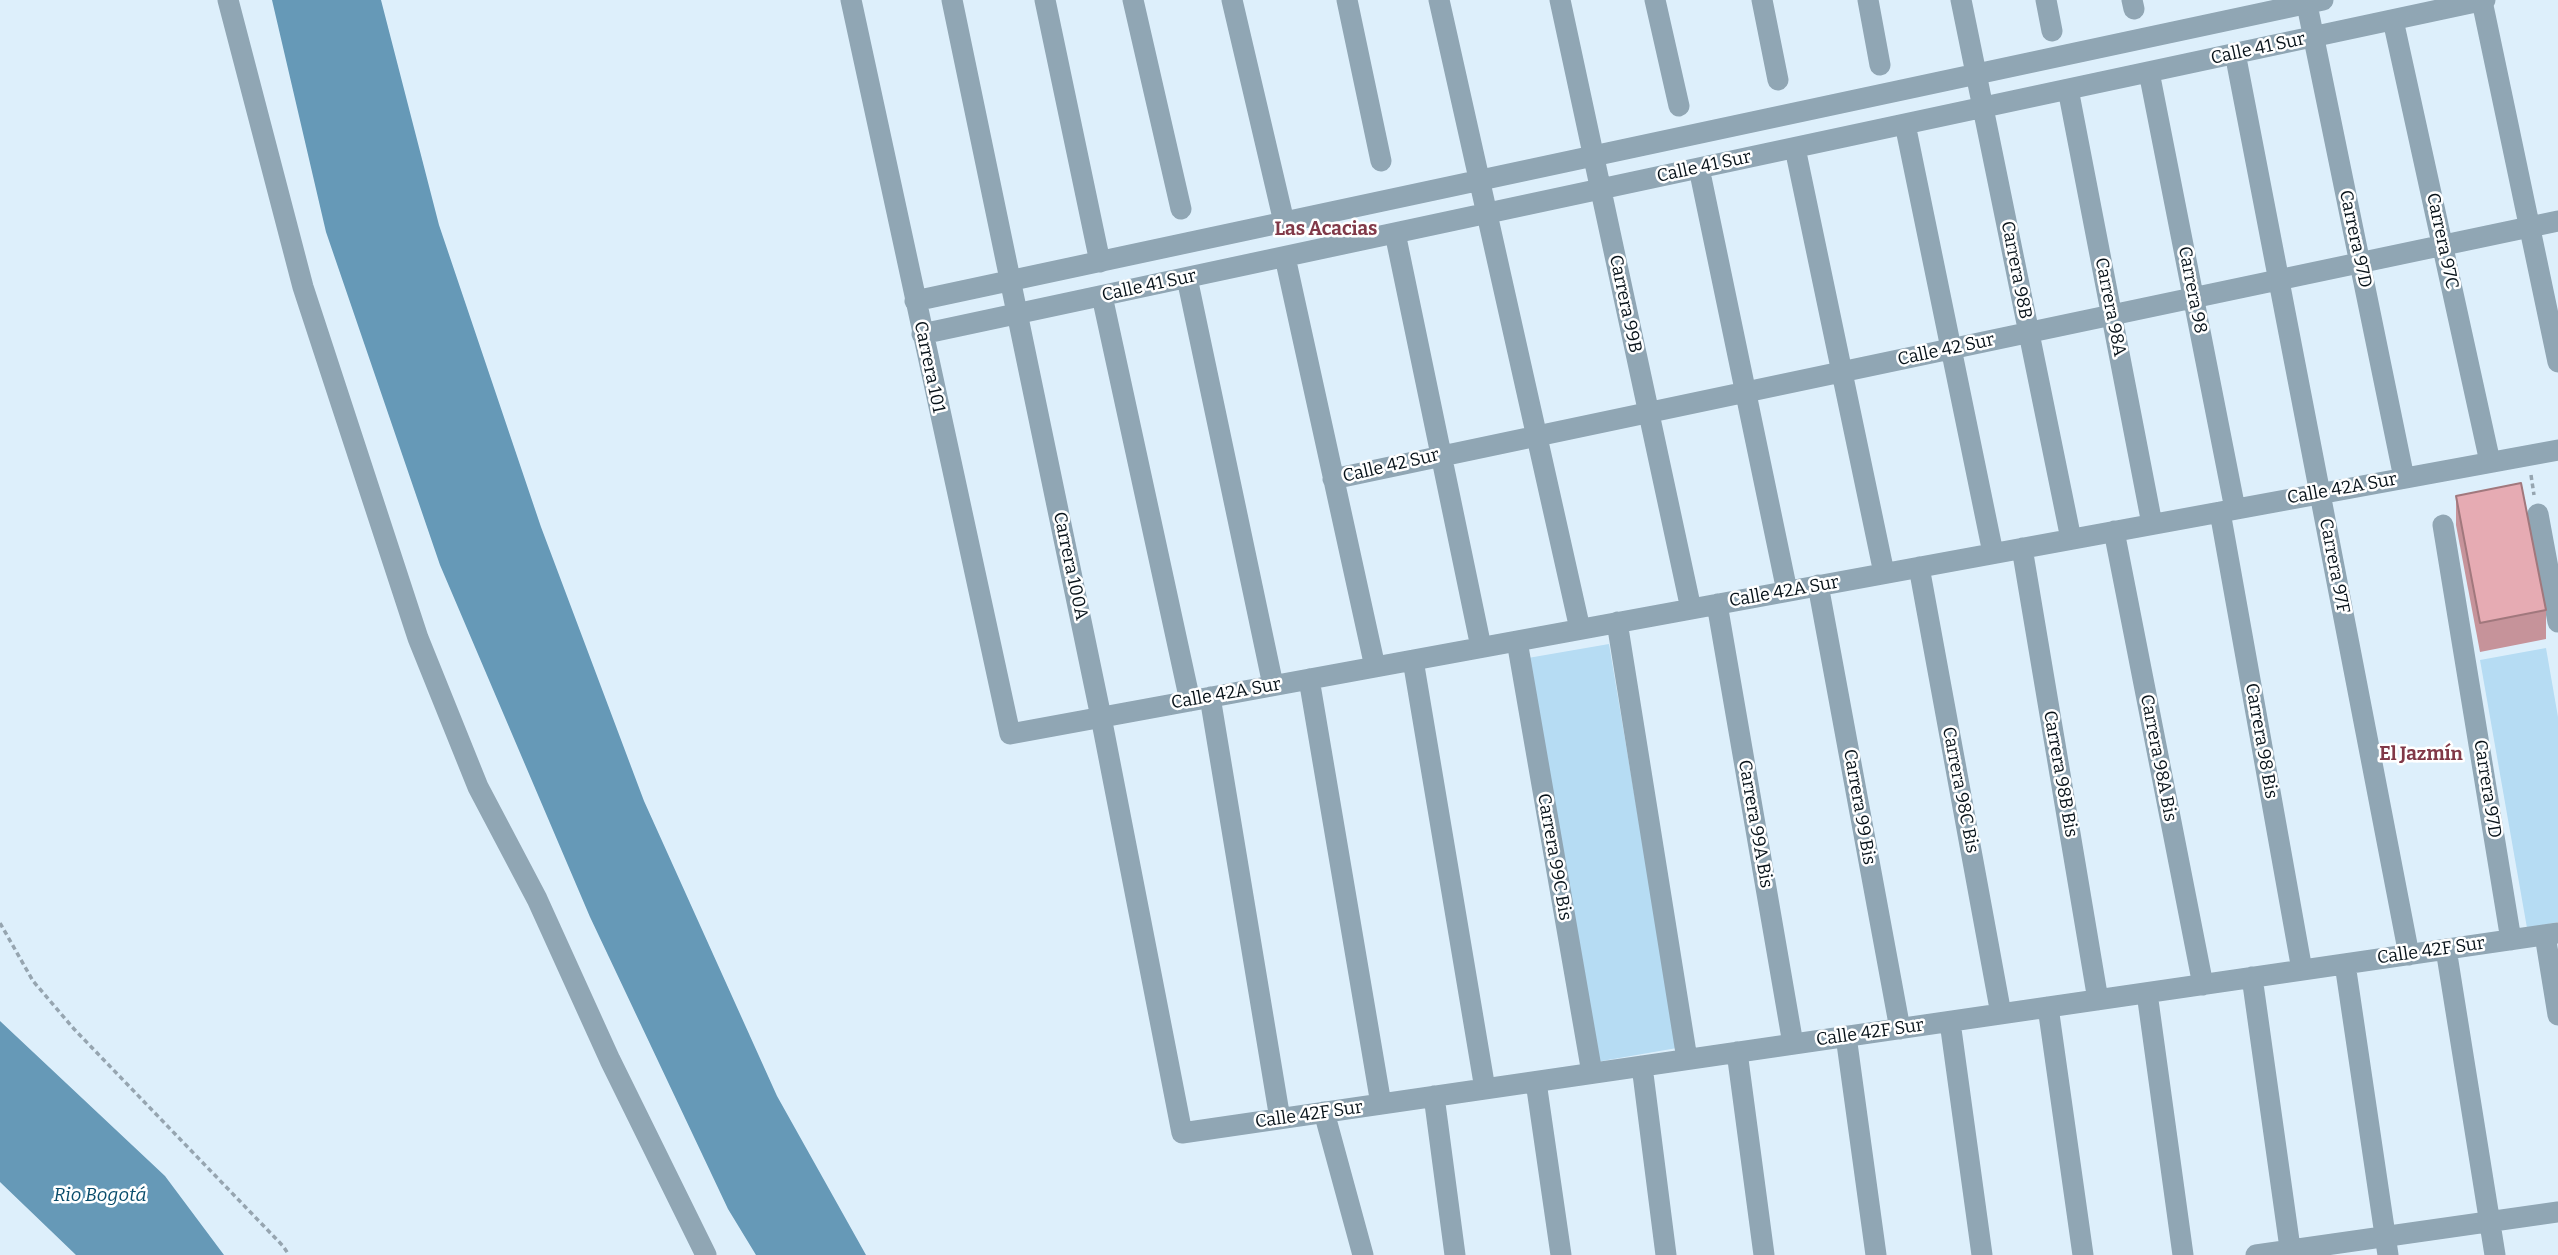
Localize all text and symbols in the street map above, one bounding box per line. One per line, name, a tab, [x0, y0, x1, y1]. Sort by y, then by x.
street label: Calle 41 Sur	[2209, 28, 2307, 70]
street label: Calle 41 Sur	[1655, 146, 1753, 188]
street label: Carrera 97D	[2334, 188, 2376, 290]
street label: Carrera 97C	[2421, 191, 2463, 291]
district label: Las Acacias	[1275, 219, 1377, 241]
street label: Carrera 98B	[1996, 219, 2036, 321]
street label: Carrera 98	[2173, 245, 2211, 335]
street label: Carrera 99B	[1604, 253, 1646, 355]
street label: Carrera 98A	[2090, 256, 2130, 358]
street label: Calle 41 Sur	[1100, 265, 1198, 307]
street label: Carrera 101	[909, 319, 949, 415]
street label: Calle 42 Sur	[1896, 329, 1996, 371]
street label: Calle 42 Sur	[1341, 444, 1441, 488]
street label: Calle 42A Sur	[2285, 469, 2399, 509]
street label: Carrera 100A	[1048, 510, 1092, 622]
street label: Carrera 97F	[2314, 517, 2354, 615]
street label: Calle 42A Sur	[1727, 572, 1841, 612]
street label: Calle 42A Sur	[1169, 674, 1283, 714]
street label: Carrera 98 Bis	[2240, 681, 2282, 801]
street label: Carrera 98A Bis	[2135, 693, 2181, 823]
street label: Carrera 98B Bis	[2038, 709, 2082, 839]
street label: Carrera 98C Bis	[1937, 725, 1983, 855]
street label: Carrera 97D	[2469, 738, 2505, 840]
district label: El Jazmín	[2379, 744, 2463, 766]
street label: Carrera 99 Bis	[1838, 748, 1880, 866]
street label: Carrera 99A Bis	[1733, 758, 1777, 890]
street label: Carrera 99C Bis	[1532, 792, 1576, 922]
street label: Calle 42F Sur	[2376, 933, 2486, 969]
street label: Calle 42F Sur	[1815, 1015, 1925, 1051]
street label: Calle 42F Sur	[1254, 1097, 1364, 1133]
water label: Rio Bogotá	[53, 1185, 147, 1207]

